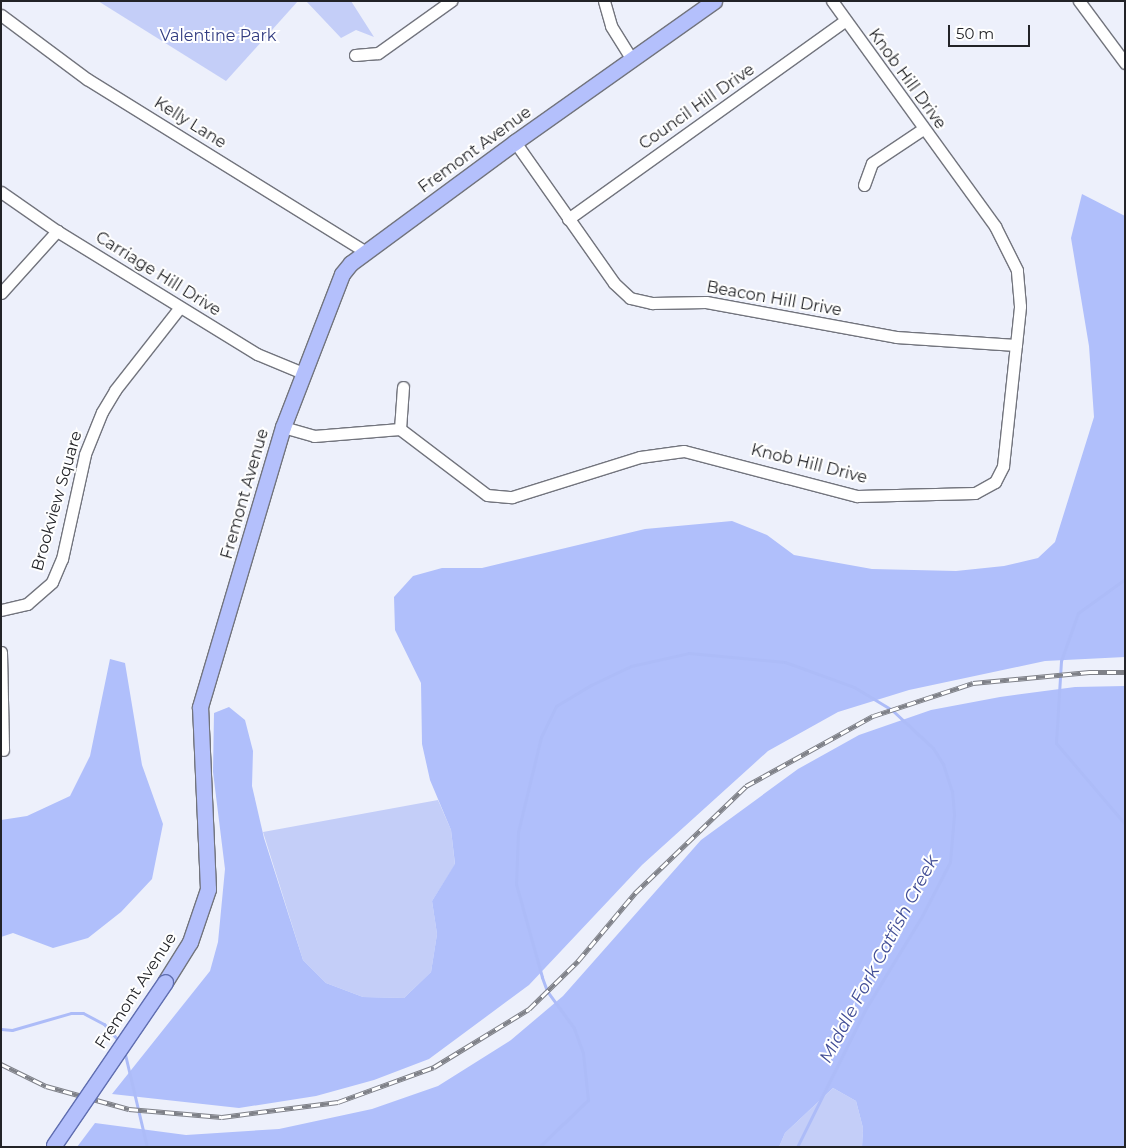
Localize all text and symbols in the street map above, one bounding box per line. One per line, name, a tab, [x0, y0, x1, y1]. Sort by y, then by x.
scale bar	[951, 15, 1034, 47]
text: 50 m	[956, 24, 994, 43]
street label: Knob Hill Drive	[864, 25, 950, 133]
park label: Valentine Park	[160, 26, 276, 46]
street label: Council Hill Drive	[636, 60, 758, 154]
street label: Kelly Lane	[150, 93, 230, 153]
street label: Fremont Avenue	[415, 103, 535, 197]
street label: Carriage Hill Drive	[92, 228, 224, 320]
street label: Beacon Hill Drive	[705, 278, 843, 320]
street label: Fremont Avenue	[217, 427, 273, 561]
street label: Brookview Square	[28, 429, 86, 573]
street label: Knob Hill Drive	[749, 440, 869, 488]
water label: Middle Fork Catfish Creek	[815, 851, 943, 1067]
street label: Fremont Avenue	[91, 929, 181, 1053]

